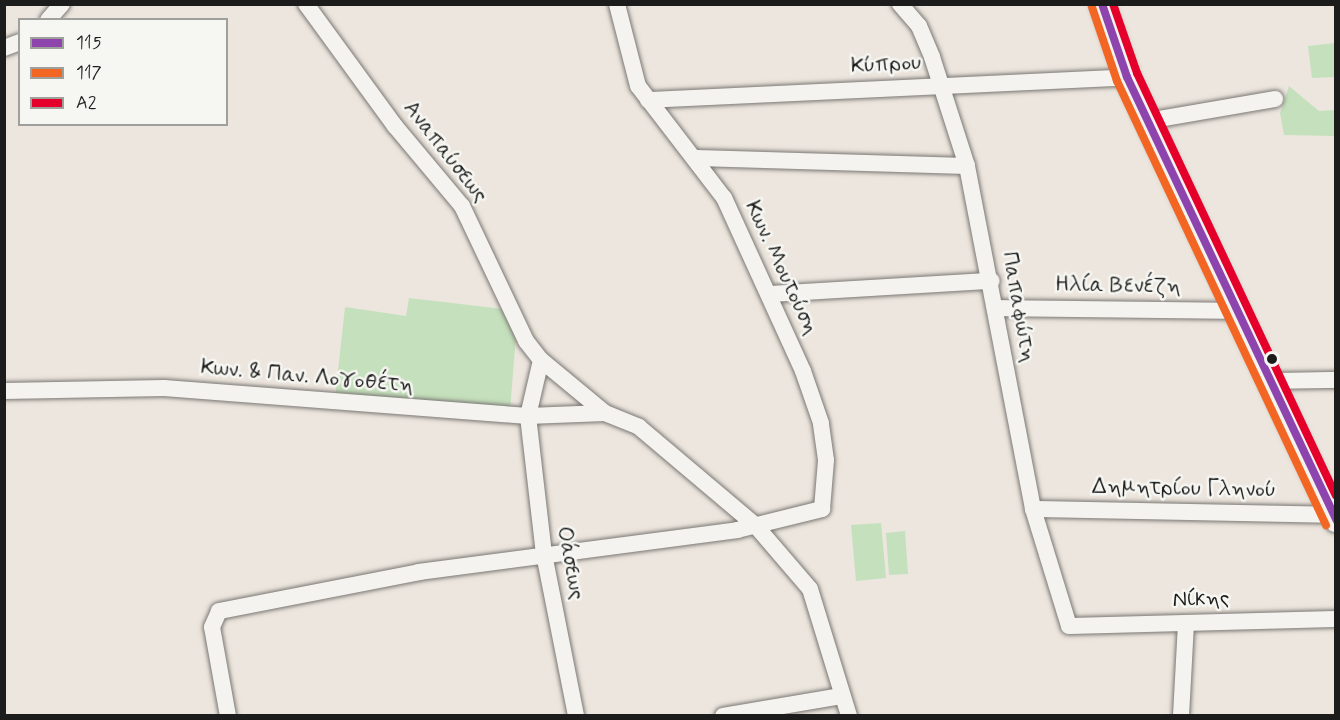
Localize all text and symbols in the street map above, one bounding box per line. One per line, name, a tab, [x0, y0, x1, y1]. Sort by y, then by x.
legend	[18, 18, 228, 126]
text: 115	[76, 31, 102, 55]
street label: Κύπρου	[850, 50, 922, 80]
text: 117	[76, 61, 102, 85]
text: Α2	[76, 91, 97, 115]
street label: Αναπαύσεως	[397, 96, 493, 208]
street label: Κων. Μουτούση	[738, 197, 824, 339]
street label: Παπαφώτη	[995, 250, 1041, 364]
street label: Ηλία Βενέζη	[1055, 272, 1181, 300]
unlabelled marker	[1266, 353, 1278, 365]
street label: Κων. & Παν. Λογοθέτη	[200, 355, 414, 399]
street label: Δημητρίου Γληνού	[1092, 474, 1276, 504]
street label: Οάσεως	[551, 524, 589, 602]
street label: Νίκης	[1172, 586, 1230, 614]

